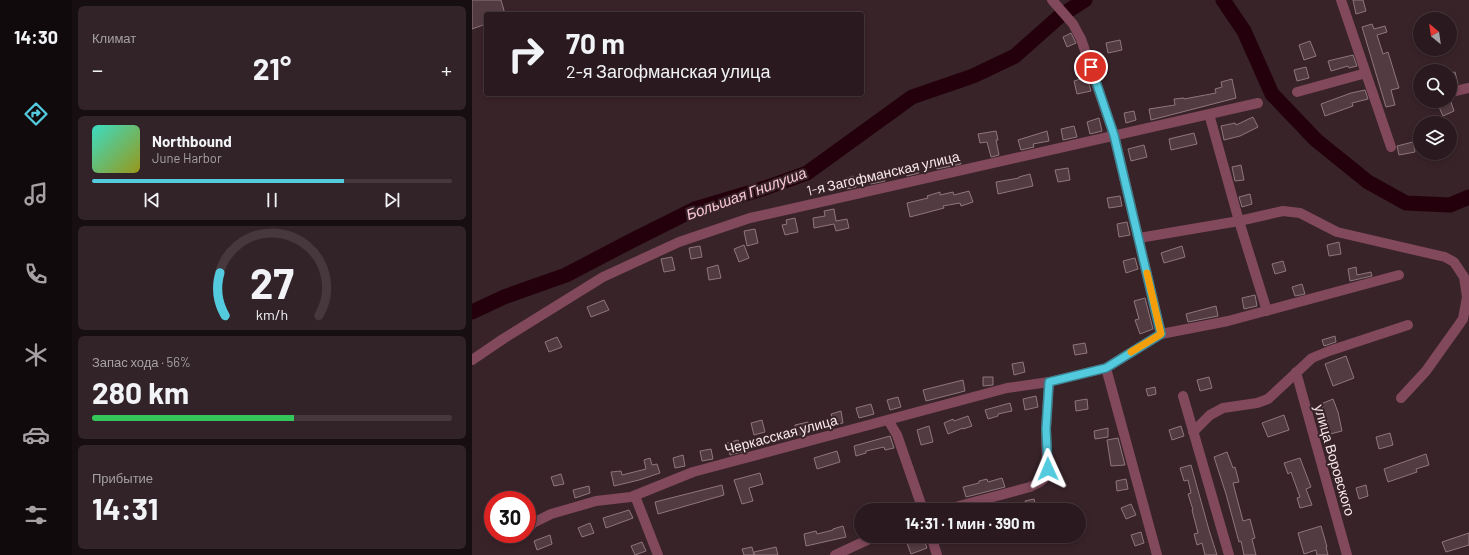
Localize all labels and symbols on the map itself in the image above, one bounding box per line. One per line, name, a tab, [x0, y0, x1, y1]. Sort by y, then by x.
north arrow	[1413, 12, 1457, 56]
pin	[1074, 50, 1108, 84]
street label: 1-я Загофманская улица	[805, 147, 961, 199]
water label: Большая Гнилуша	[683, 163, 809, 223]
street label: улица Воровского	[1311, 402, 1359, 518]
street label: Черкасская улица	[723, 411, 840, 457]
position arrow	[1027, 448, 1069, 490]
speed limit sign: 30	[484, 491, 536, 543]

